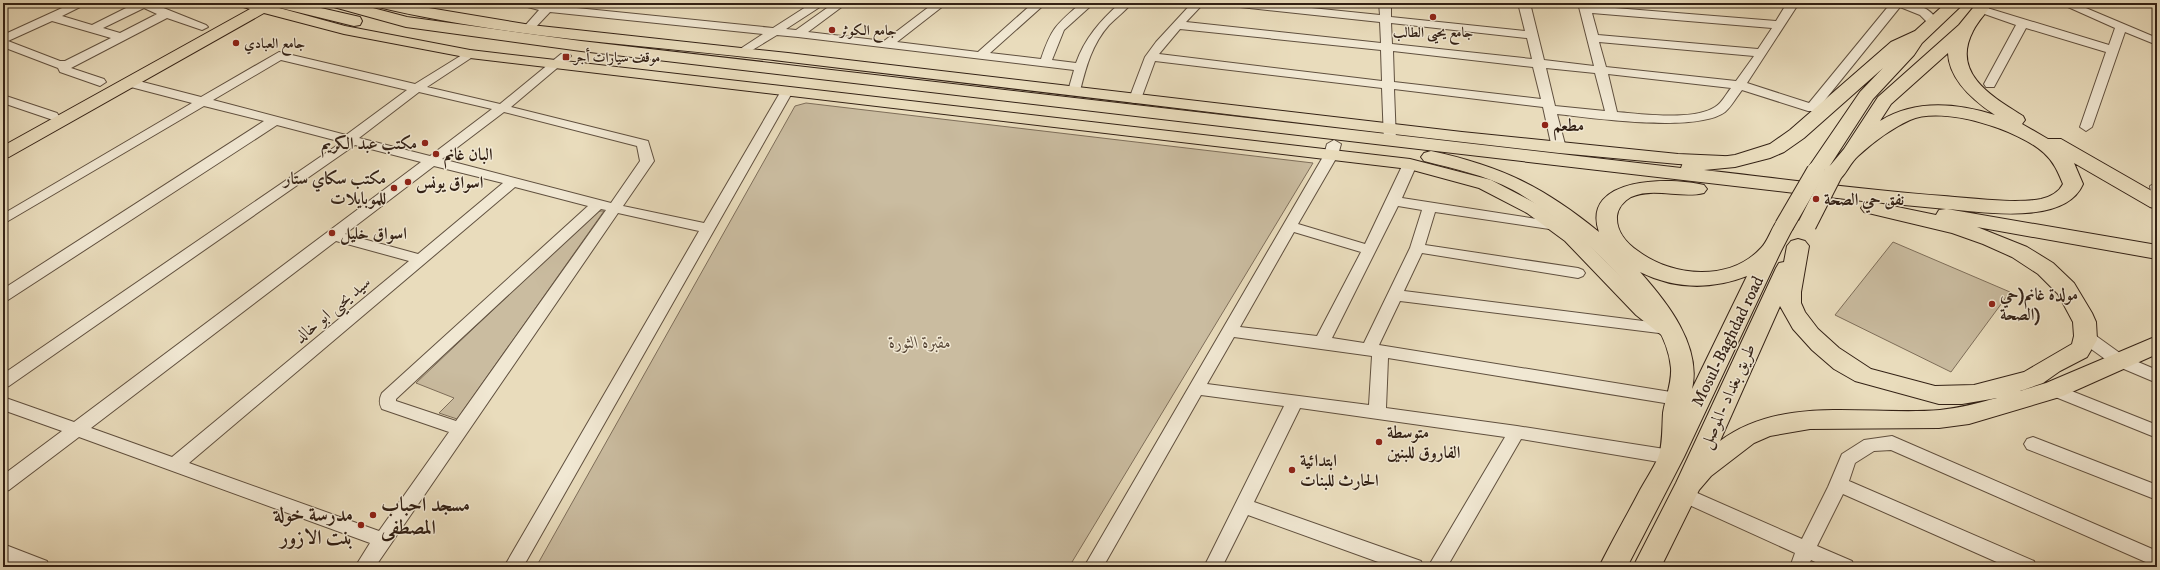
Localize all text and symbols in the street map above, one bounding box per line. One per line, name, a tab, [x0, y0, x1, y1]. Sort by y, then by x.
marker: جامع يحيى الطالب	[1428, 12, 1438, 22]
place label: جامع الكوثر	[838, 22, 897, 43]
place label: جامع يحيى الطالب	[1393, 24, 1474, 45]
marker: جامع الكوثر	[827, 25, 837, 35]
place label: جامع العبادي	[244, 35, 306, 56]
marker: جامع العبادي	[231, 38, 241, 48]
place label: موقف سيارات أجر	[572, 47, 660, 67]
marker: موقف سيارات أجر	[561, 52, 571, 62]
place label: مطعم	[1553, 115, 1584, 141]
marker: مطعم	[1540, 120, 1550, 130]
place label: مكتب عبد الكريم	[321, 133, 417, 158]
marker: مكتب عبد الكريم	[420, 138, 430, 148]
place label: البان غانم	[444, 144, 493, 169]
marker: البان غانم	[431, 149, 441, 159]
place label: مكتب سكاي ستار للموبايلات	[282, 168, 386, 210]
place label: اسواق يونس	[416, 172, 484, 194]
marker: اسواق يونس	[403, 177, 413, 187]
marker: مكتب سكاي ستار للموبايلات	[389, 183, 399, 193]
place label: نفق حي الصحة	[1824, 189, 1904, 214]
marker: نفق حي الصحة	[1811, 194, 1821, 204]
place label: اسواق خليل	[340, 223, 407, 245]
marker: اسواق خليل	[327, 228, 337, 238]
street label: سيد يحيى ابو خالد	[290, 271, 378, 351]
street label: Mosul-Baghdad road	[1687, 272, 1769, 410]
place label: مولدة غانم(حي الصحة)	[1999, 284, 2078, 326]
marker: مولدة غانم(حي الصحة)	[1987, 299, 1997, 309]
park label: مقبرة الثورة	[888, 332, 951, 354]
street label: طريق بغداد -الموصل	[1695, 341, 1761, 452]
place label: متوسطة الفاروق للبنين	[1387, 422, 1461, 464]
marker: متوسطة الفاروق للبنين	[1374, 437, 1384, 447]
place label: ابتدائية الحارث للبنات	[1300, 450, 1379, 492]
marker: ابتدائية الحارث للبنات	[1287, 465, 1297, 475]
place label: مسجد احباب المصطفى	[380, 493, 470, 542]
place label: مدرسة خولة بنت الازور	[272, 503, 353, 551]
marker: مسجد احباب المصطفى	[368, 510, 378, 520]
marker: مدرسة خولة بنت الازور	[356, 520, 366, 530]

